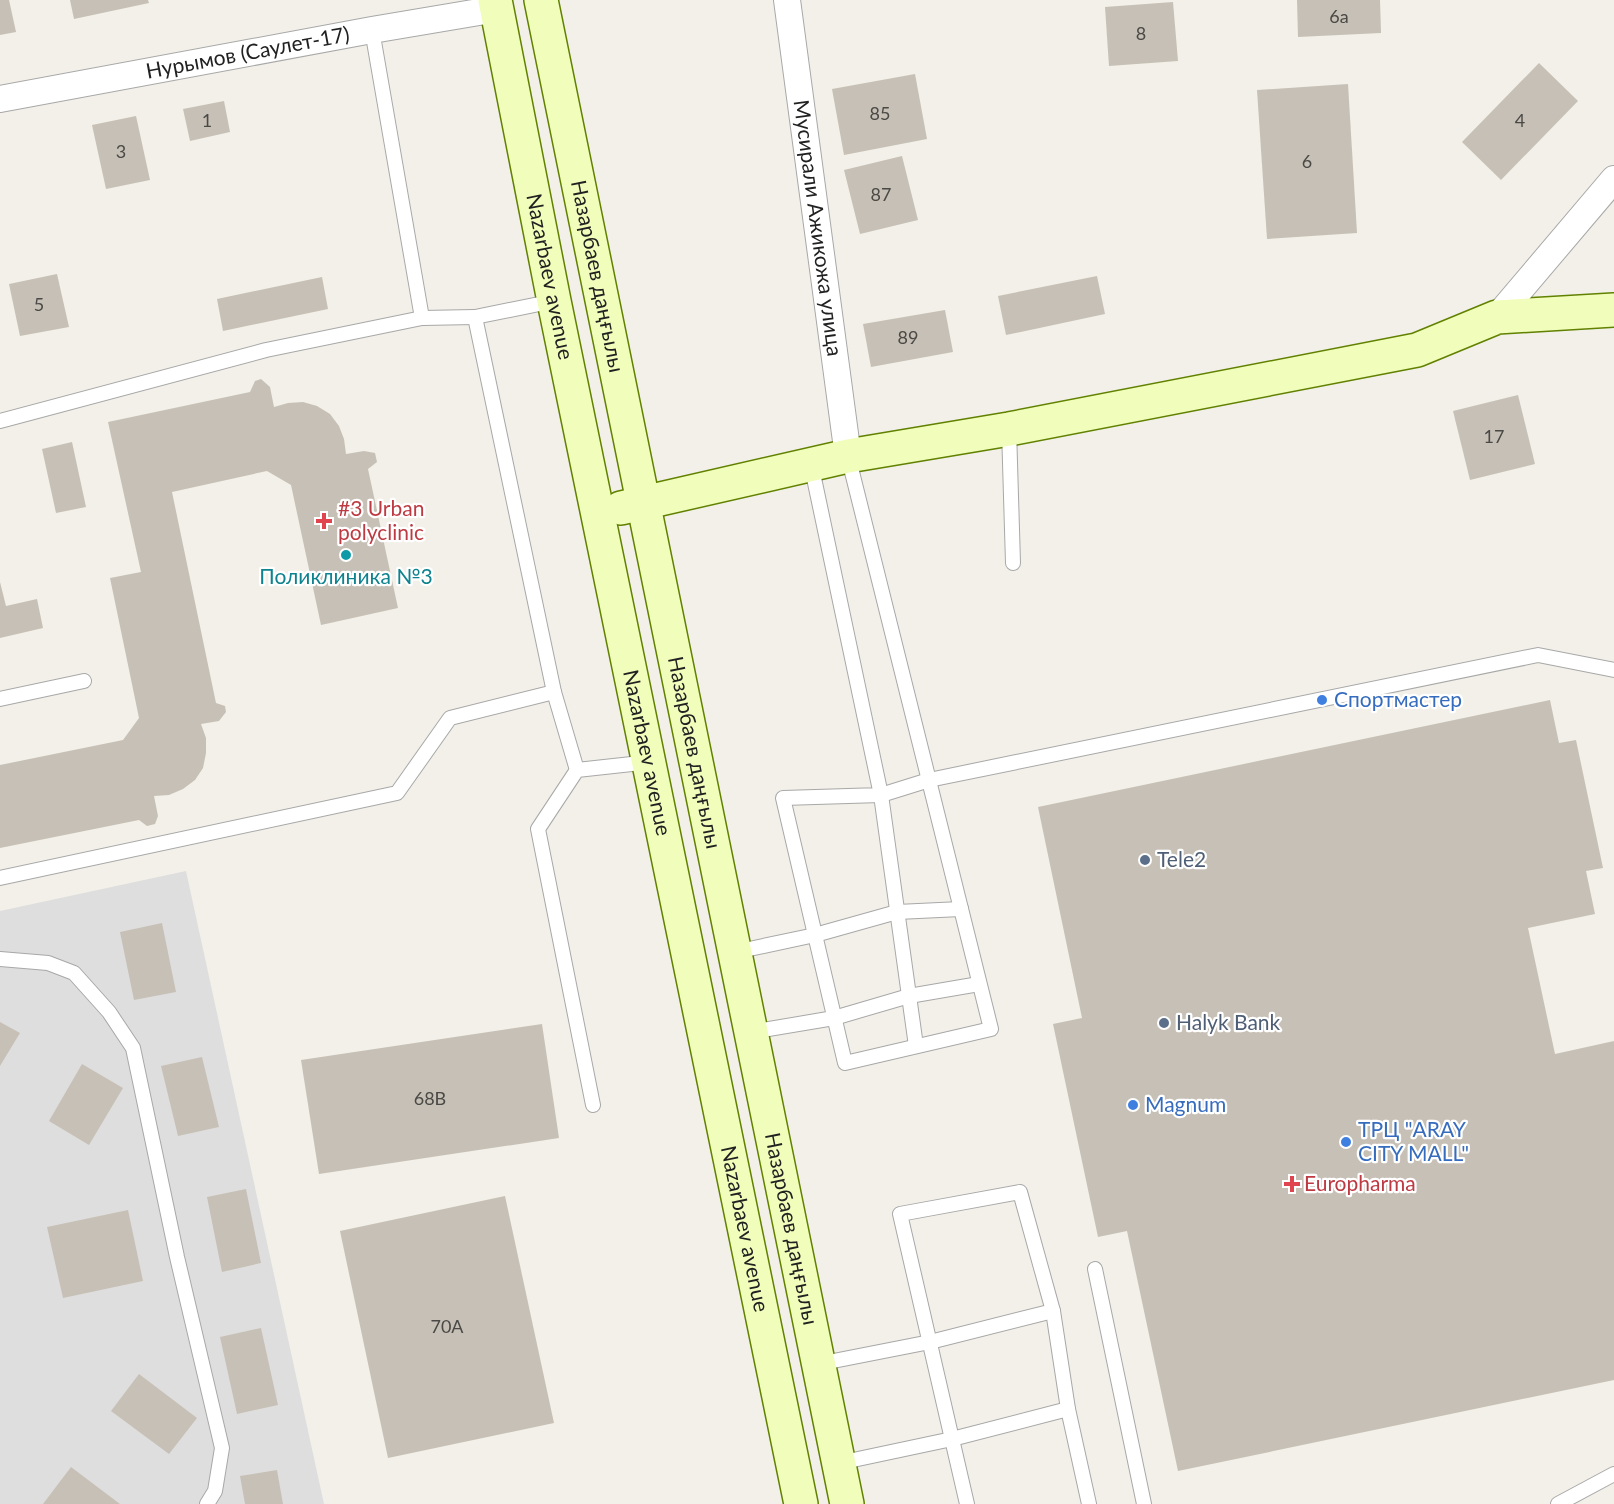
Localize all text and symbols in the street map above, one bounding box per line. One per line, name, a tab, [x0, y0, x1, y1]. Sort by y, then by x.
house number: 6а	[1329, 5, 1349, 27]
street label: Нурымов (Саулет-17)	[144, 20, 351, 83]
house number: 8	[1136, 22, 1146, 44]
street label: Мусирали Ажикожа улица	[789, 98, 849, 358]
house number: 85	[870, 102, 890, 124]
house number: 1	[202, 109, 212, 131]
house number: 4	[1515, 109, 1525, 131]
house number: 3	[116, 140, 126, 162]
house number: 6	[1302, 150, 1312, 172]
street label: Назарбаев даңғылы	[567, 178, 630, 374]
house number: 87	[871, 183, 891, 205]
street label: Nazarbaev avenue	[522, 191, 580, 362]
house number: 5	[34, 293, 44, 315]
house number: 89	[898, 326, 918, 348]
house number: 17	[1484, 425, 1504, 447]
place label: #3 Urban polyclinic	[338, 495, 424, 544]
marker: #3 Urban polyclinic	[315, 512, 333, 530]
marker: Поликлиника №3	[339, 548, 353, 562]
place label: Поликлиника №3	[259, 563, 433, 588]
street label: Назарбаев даңғылы	[664, 654, 727, 851]
street label: Nazarbaev avenue	[619, 667, 677, 838]
place label: Спортмастер	[1334, 686, 1462, 711]
marker: Спортмастер	[1315, 693, 1329, 707]
place label: Tele2	[1157, 846, 1206, 871]
marker: Tele2	[1138, 853, 1152, 867]
place label: Halyk Bank	[1176, 1009, 1281, 1034]
marker: Halyk Bank	[1157, 1016, 1171, 1030]
house number: 68В	[414, 1087, 446, 1109]
place label: Magnum	[1145, 1091, 1226, 1116]
marker: Magnum	[1126, 1098, 1140, 1112]
place label: ТРЦ "ARAY CITY MALL"	[1358, 1116, 1469, 1165]
street label: Назарбаев даңғылы	[761, 1130, 824, 1327]
marker: ТРЦ "ARAY CITY MALL"	[1339, 1135, 1353, 1149]
street label: Nazarbaev avenue	[717, 1143, 775, 1314]
place label: Europharma	[1304, 1170, 1416, 1195]
marker: Europharma	[1285, 1177, 1299, 1191]
house number: 70А	[430, 1315, 464, 1337]

